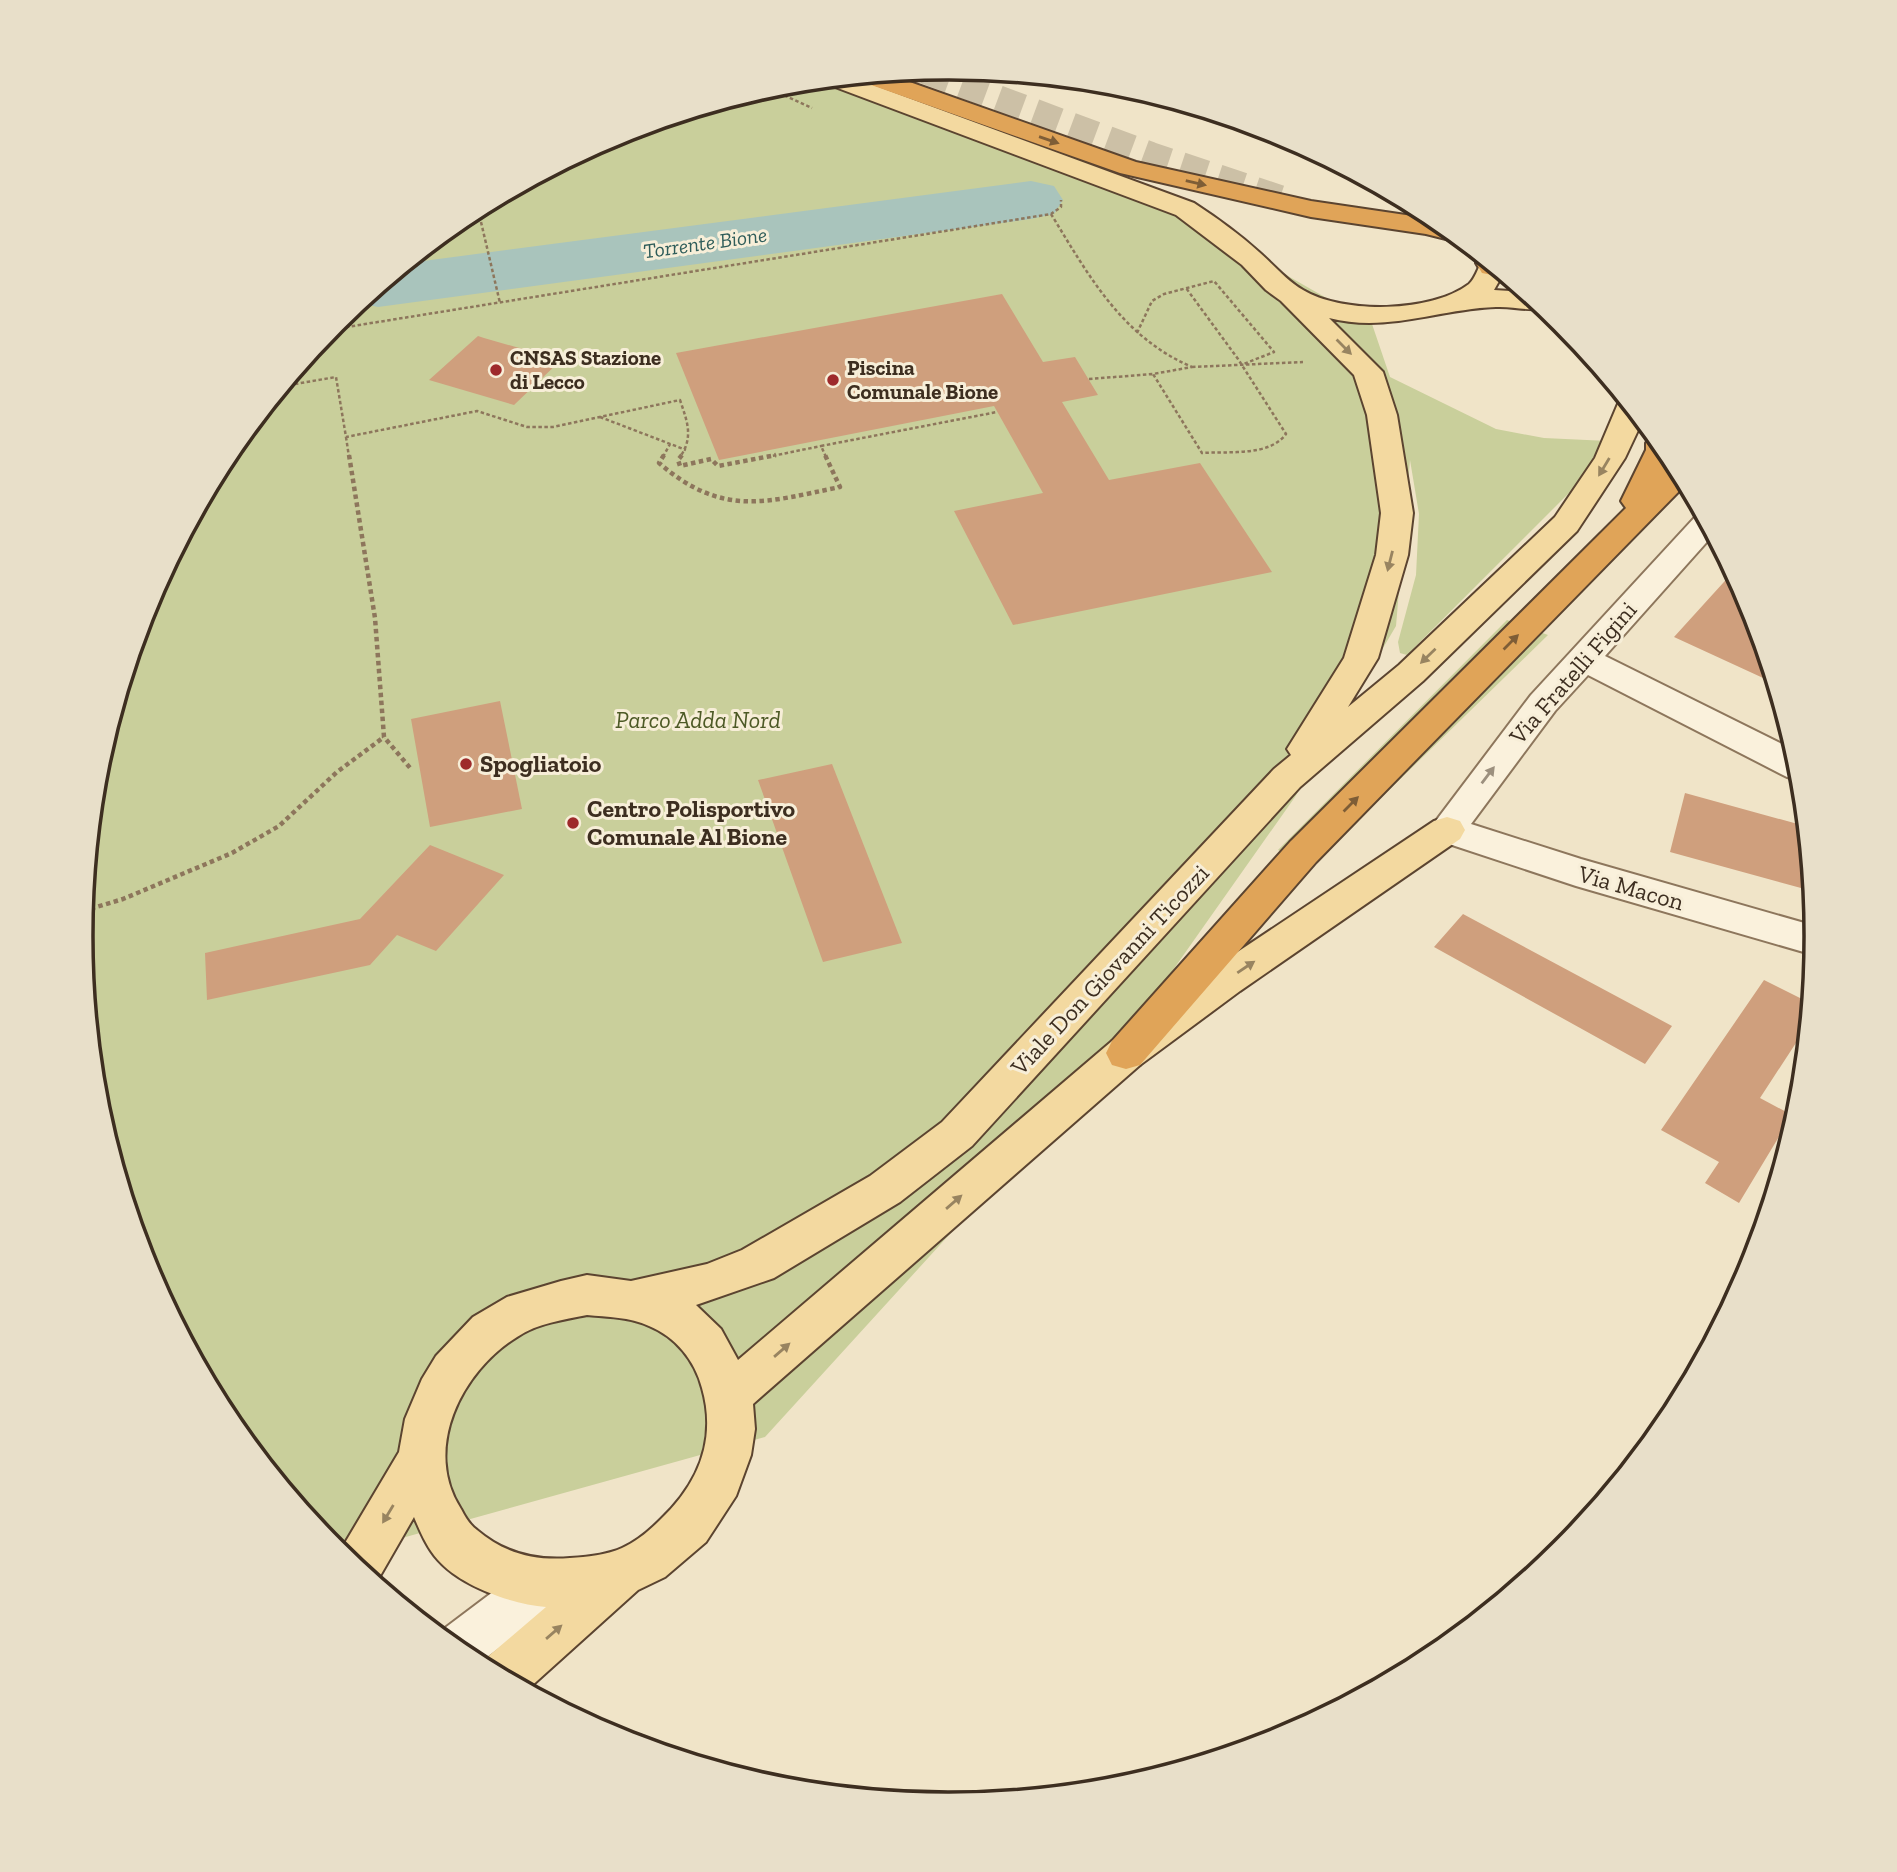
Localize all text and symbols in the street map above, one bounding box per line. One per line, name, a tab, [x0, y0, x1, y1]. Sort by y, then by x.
one-way arrow	[1039, 135, 1060, 146]
one-way arrow	[1185, 177, 1207, 188]
water label: Torrente Bione	[641, 221, 768, 264]
one-way arrow	[1335, 339, 1352, 356]
place label: CNSAS Stazione di Lecco	[510, 345, 661, 394]
place label: Piscina Comunale Bione	[847, 355, 998, 404]
marker: CNSAS Stazione di Lecco	[488, 362, 504, 378]
marker: Piscina Comunale Bione	[825, 372, 841, 388]
one-way arrow	[1598, 458, 1611, 477]
one-way arrow	[1384, 550, 1395, 572]
street label: Via Fratelli Figini	[1502, 595, 1643, 751]
one-way arrow	[1503, 634, 1519, 651]
one-way arrow	[1420, 647, 1437, 663]
park label: Parco Adda Nord	[615, 705, 781, 734]
place label: Spogliatoio	[480, 749, 602, 778]
marker: Spogliatoio	[458, 756, 474, 772]
one-way arrow	[1481, 766, 1495, 785]
place label: Centro Polisportivo Comunale Al Bione	[587, 794, 795, 851]
one-way arrow	[1343, 796, 1359, 813]
marker: Centro Polisportivo Comunale Al Bione	[565, 815, 581, 831]
street label: Viale Don Giovanni Ticozzi	[1004, 858, 1215, 1082]
street label: Via Macon	[1574, 858, 1688, 916]
one-way arrow	[1237, 960, 1255, 974]
one-way arrow	[945, 1194, 963, 1210]
one-way arrow	[773, 1342, 791, 1358]
one-way arrow	[382, 1505, 395, 1524]
one-way arrow	[546, 1625, 563, 1640]

